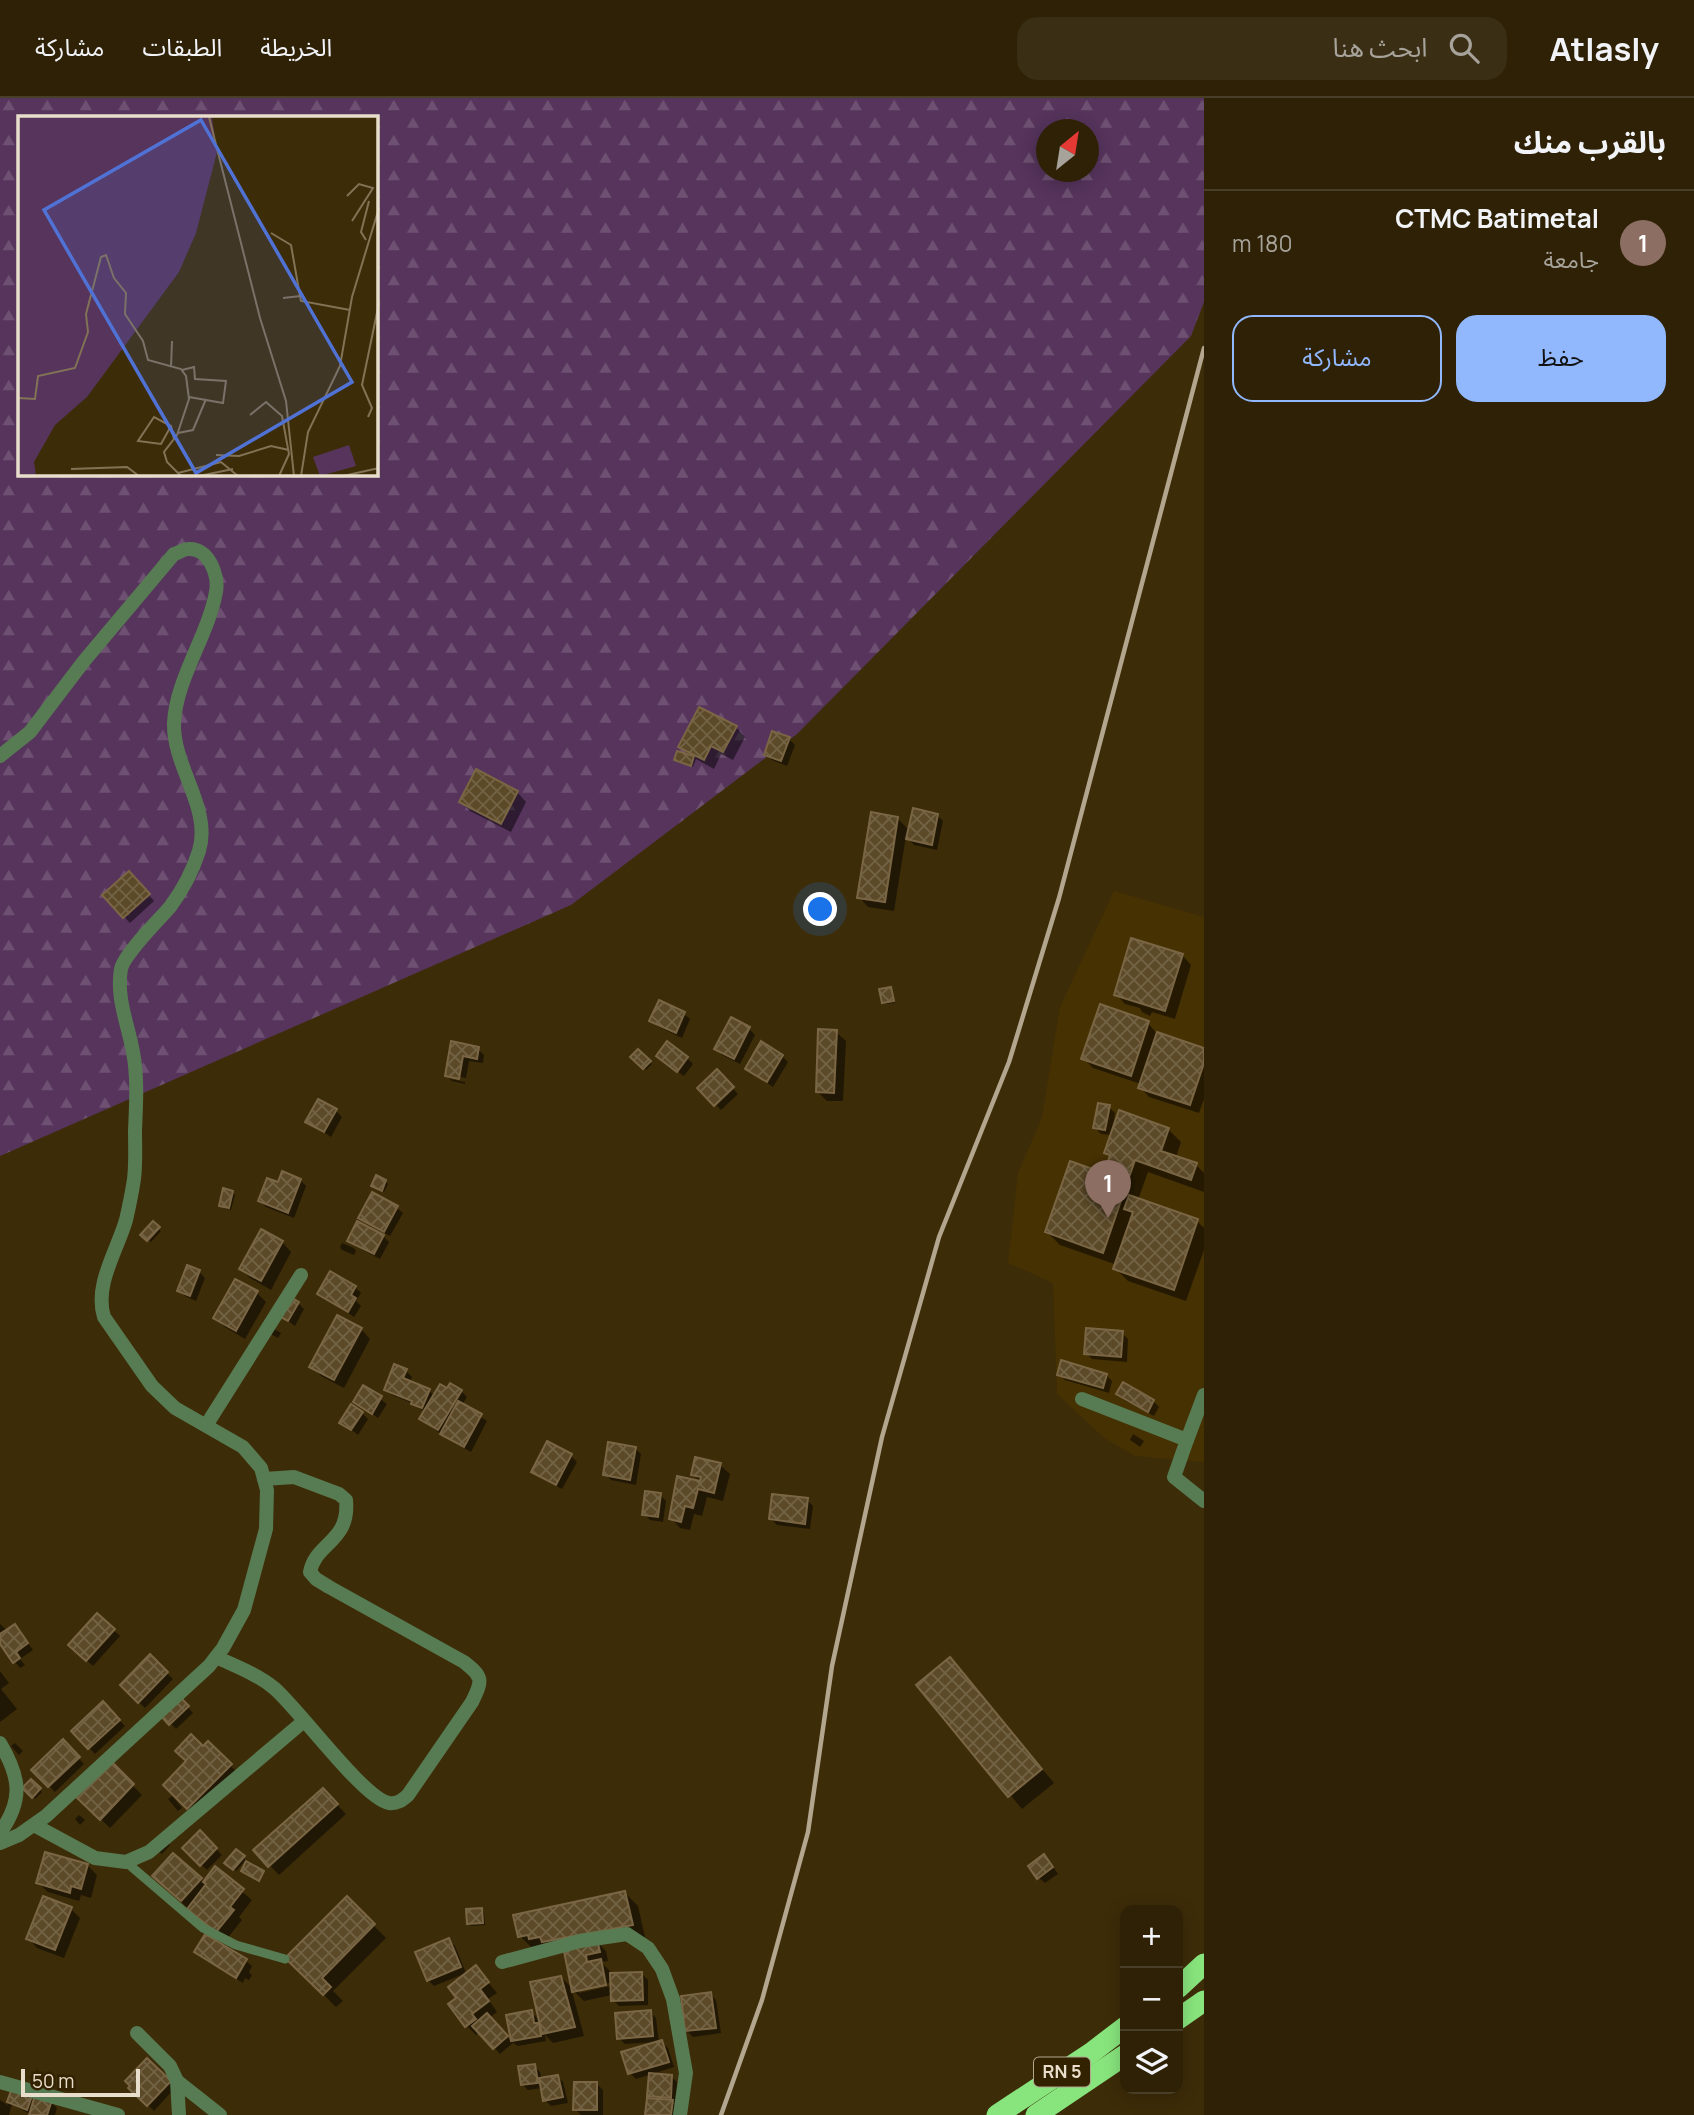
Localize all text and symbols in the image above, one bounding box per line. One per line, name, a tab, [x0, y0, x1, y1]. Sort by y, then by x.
search box	[1017, 17, 1507, 80]
text: Atlasly	[1549, 26, 1659, 71]
text: ابحث هنا	[1333, 29, 1427, 65]
icon: search	[1445, 29, 1483, 67]
text: مشاركة	[35, 30, 104, 63]
text: الطبقات	[142, 30, 222, 63]
text: الخريطة	[260, 30, 332, 63]
inset map	[18, 116, 378, 476]
north arrow	[1036, 119, 1099, 182]
text: بالقرب منك	[1514, 121, 1666, 162]
text: CTMC Batimetal	[1395, 200, 1599, 236]
text: 180 m	[1232, 227, 1292, 259]
text: 1	[1638, 227, 1648, 259]
text: جامعة	[1544, 243, 1599, 275]
button: مشاركة	[1232, 315, 1442, 402]
button: حفظ	[1456, 315, 1666, 402]
your location	[803, 892, 837, 926]
pin: 1	[1085, 1160, 1131, 1218]
map controls	[1120, 1905, 1183, 2094]
button: +	[1120, 1905, 1183, 1968]
button: −	[1120, 1968, 1183, 2031]
button: layers	[1120, 2031, 1183, 2094]
road number: RN 5	[1034, 2058, 1090, 2086]
scale bar	[21, 2066, 140, 2098]
text: 50 m	[32, 2068, 74, 2094]

